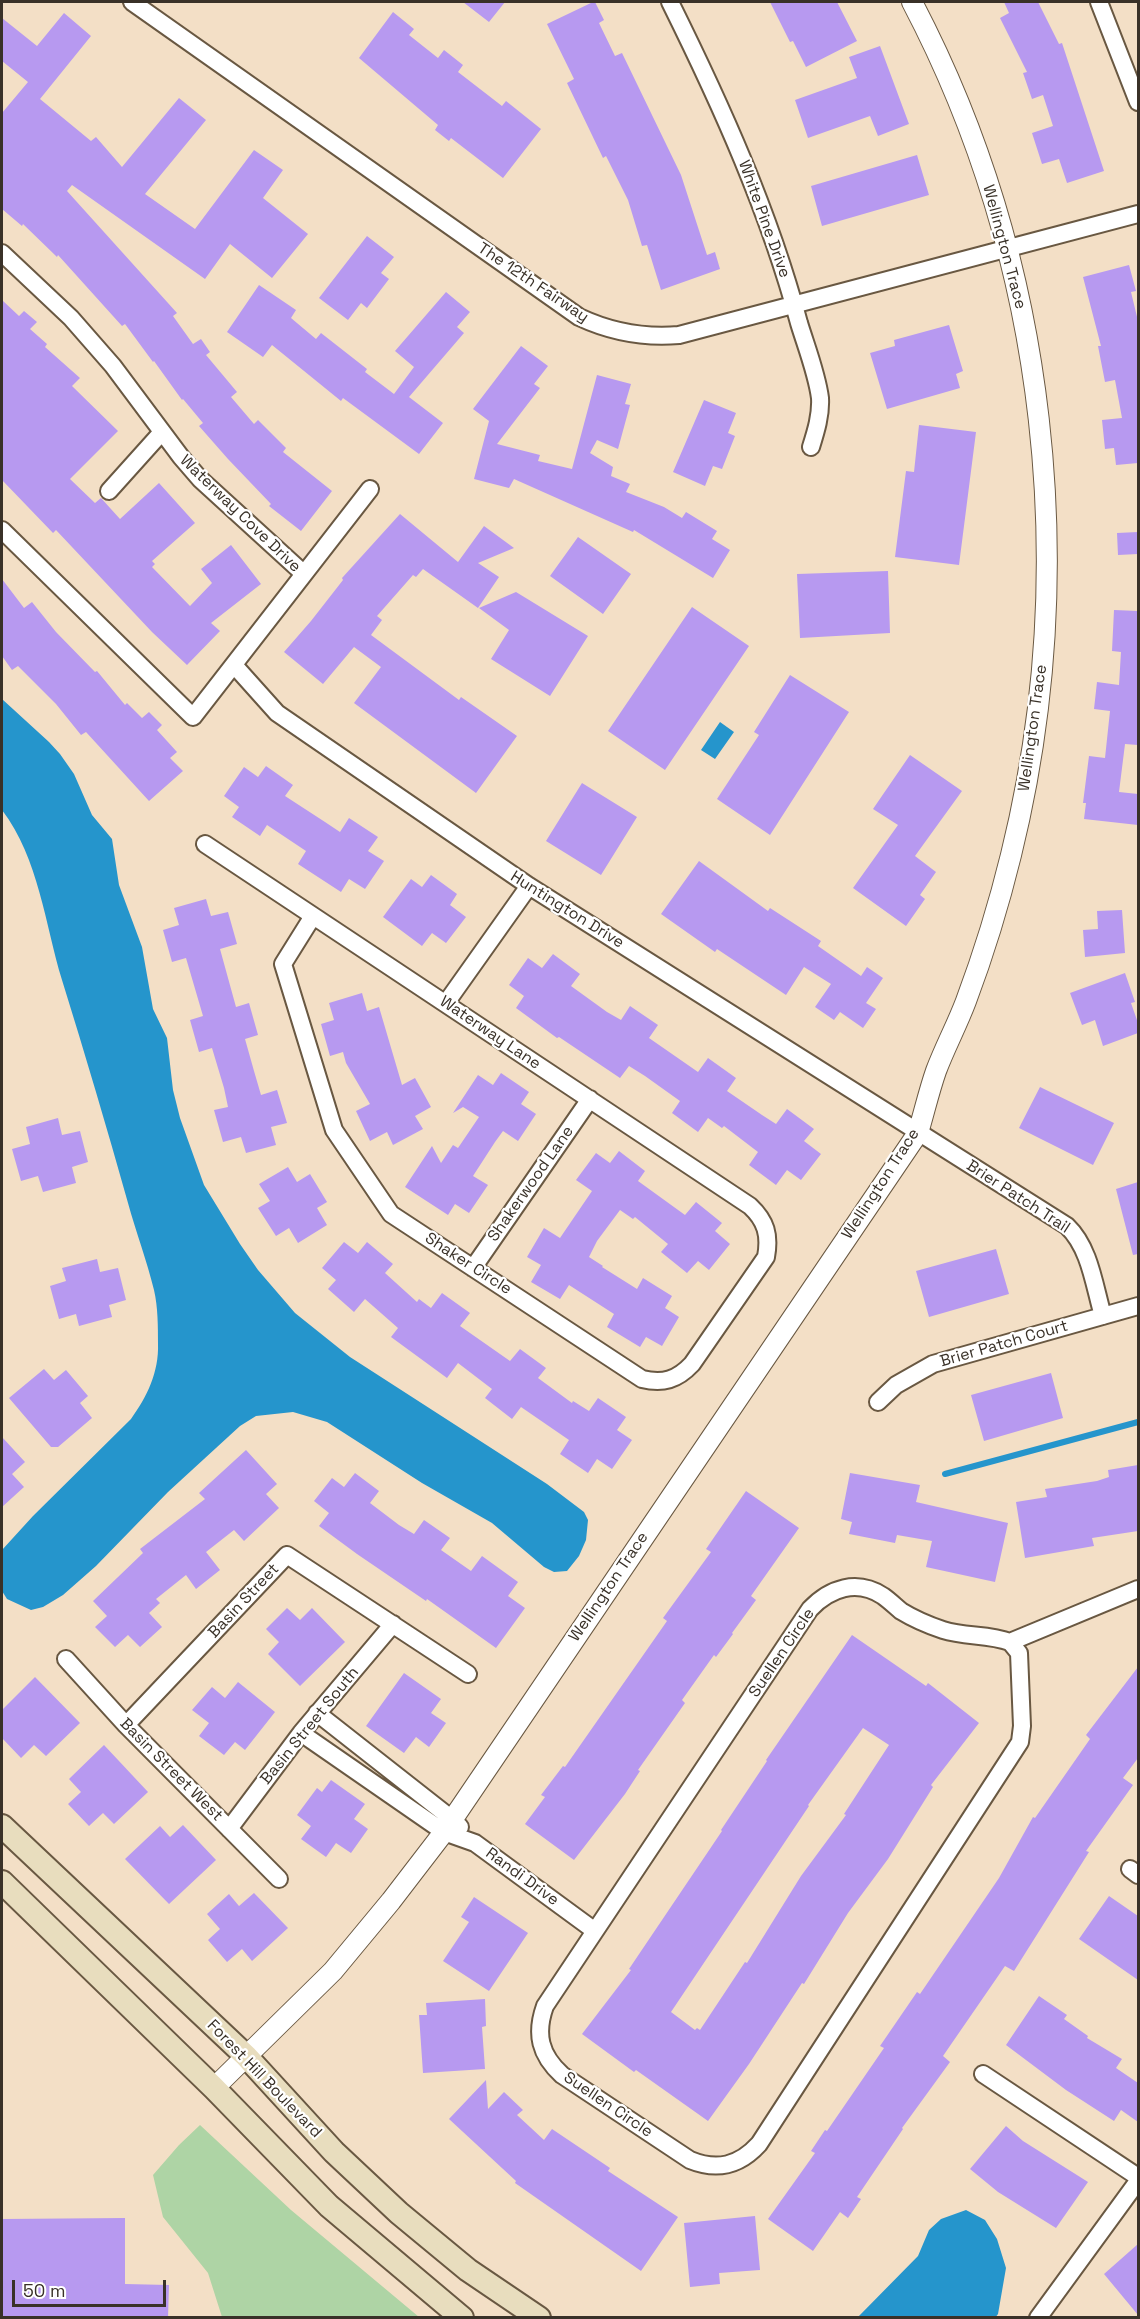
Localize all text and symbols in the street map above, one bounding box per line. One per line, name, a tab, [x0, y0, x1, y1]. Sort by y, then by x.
street label: White Pine Drive	[734, 158, 794, 280]
street label: Wellington Trace	[978, 183, 1030, 311]
street label: The 12th Fairway	[474, 239, 592, 327]
street label: Waterway Cove Drive	[176, 451, 304, 577]
street label: Wellington Trace	[1015, 663, 1051, 793]
street label: Huntington Drive	[507, 867, 627, 953]
street label: Waterway Lane	[436, 992, 544, 1074]
street label: Shakerwood Lane	[484, 1123, 578, 1245]
street label: Wellington Trace	[838, 1125, 924, 1243]
street label: Brier Patch Trail	[963, 1156, 1073, 1238]
street label: Shaker Circle	[421, 1229, 515, 1299]
street label: Brier Patch Court	[938, 1317, 1070, 1371]
street label: Wellington Trace	[565, 1529, 653, 1645]
street label: Basin Street	[205, 1560, 283, 1642]
street label: Suellen Circle	[745, 1605, 819, 1701]
street label: Basin Street South	[257, 1663, 363, 1789]
street label: Basin Street West	[115, 1714, 227, 1826]
street label: Randi Drive	[482, 1844, 562, 1910]
street label: Forest Hill Boulevard	[203, 2016, 325, 2142]
street label: Suellen Circle	[560, 2068, 656, 2142]
scale bar	[15, 2268, 170, 2306]
text: 50 m	[23, 2279, 65, 2302]

